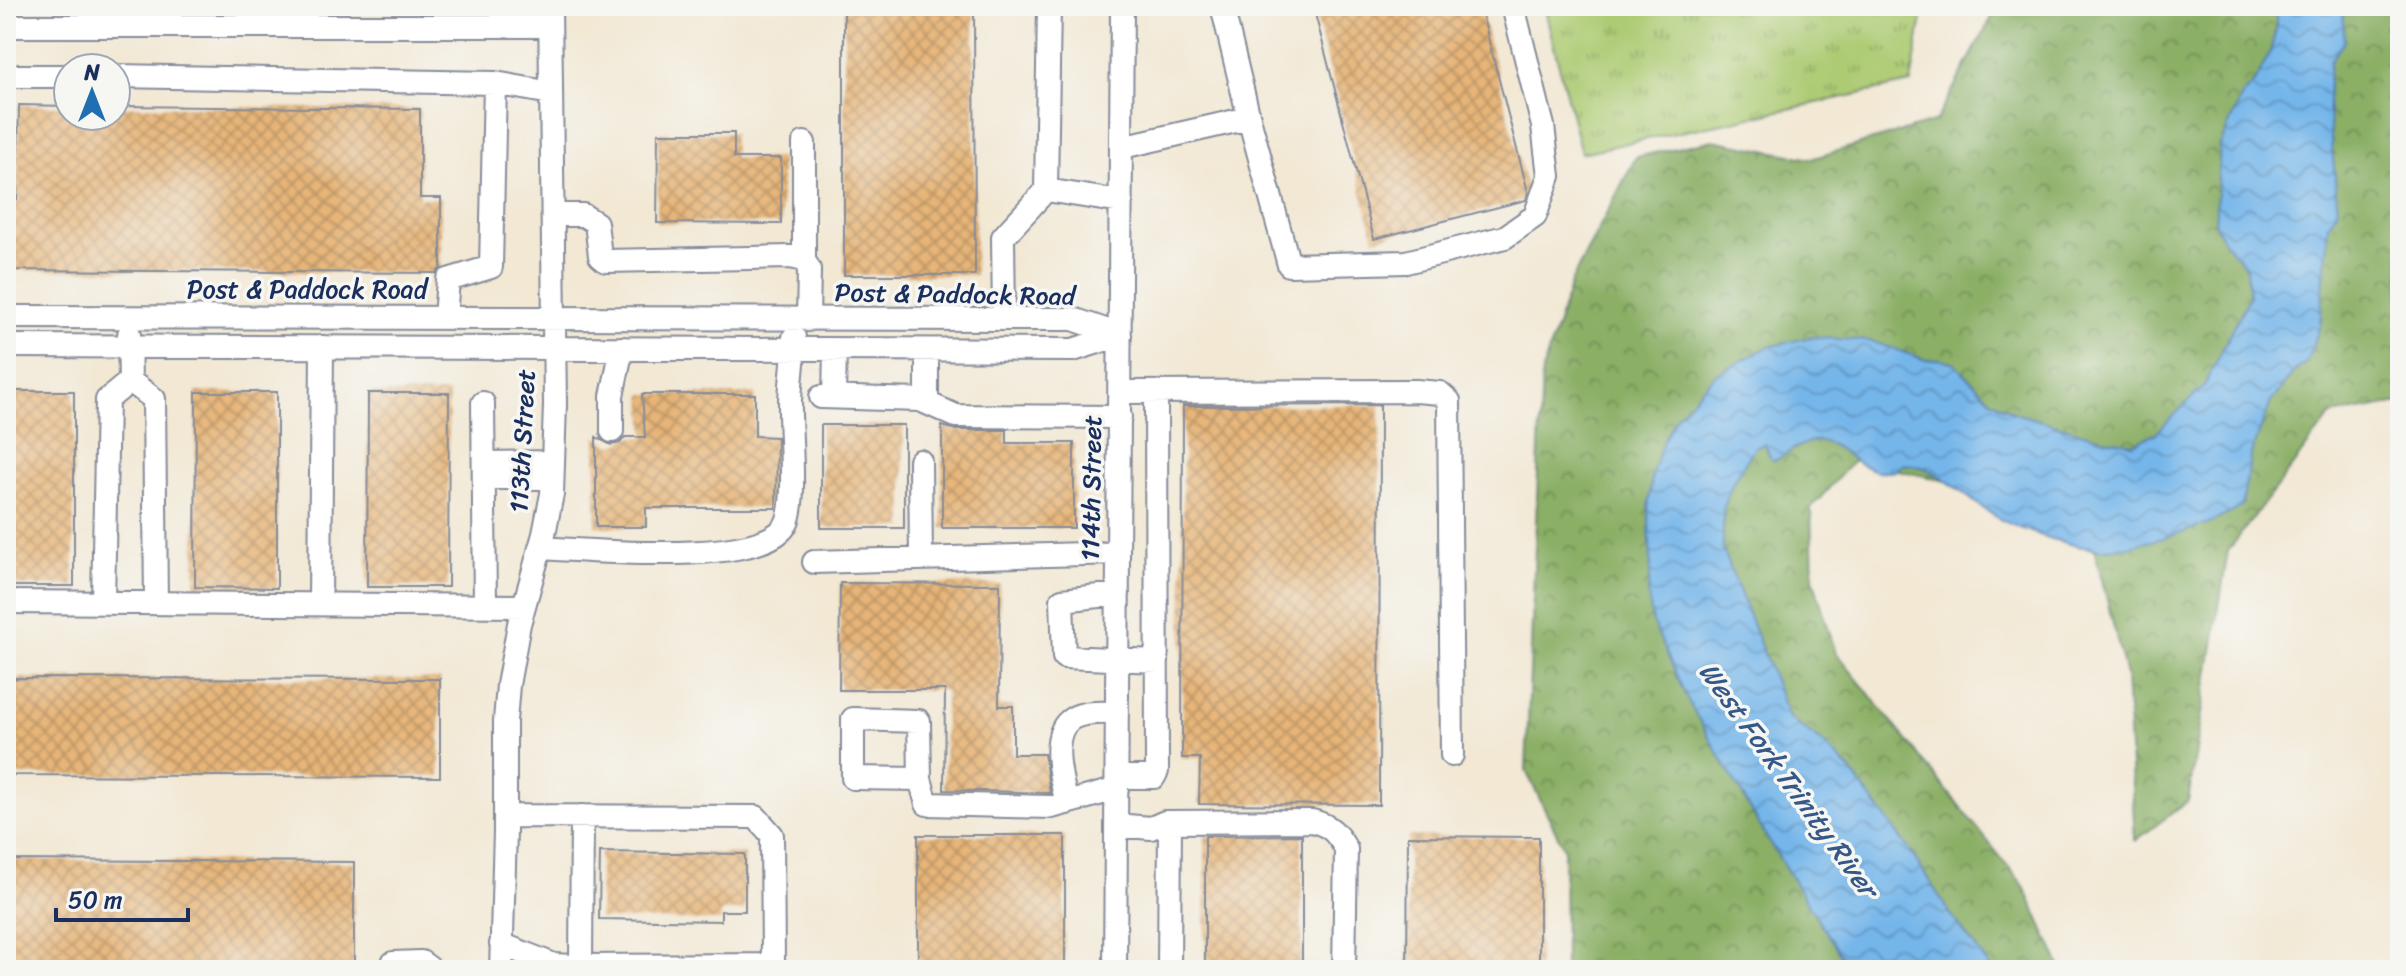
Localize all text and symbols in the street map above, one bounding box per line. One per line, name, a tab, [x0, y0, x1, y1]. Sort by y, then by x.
north arrow	[52, 52, 132, 132]
text: N	[83, 53, 100, 92]
street label: Post & Paddock Road	[187, 266, 430, 312]
street label: Post & Paddock Road	[834, 269, 1078, 319]
street label: 113th Street	[495, 368, 549, 514]
street label: 114th Street	[1067, 415, 1115, 561]
water label: West Fork Trinity River	[1686, 651, 1894, 912]
scale bar	[56, 872, 188, 922]
text: 50 m	[68, 879, 123, 921]

